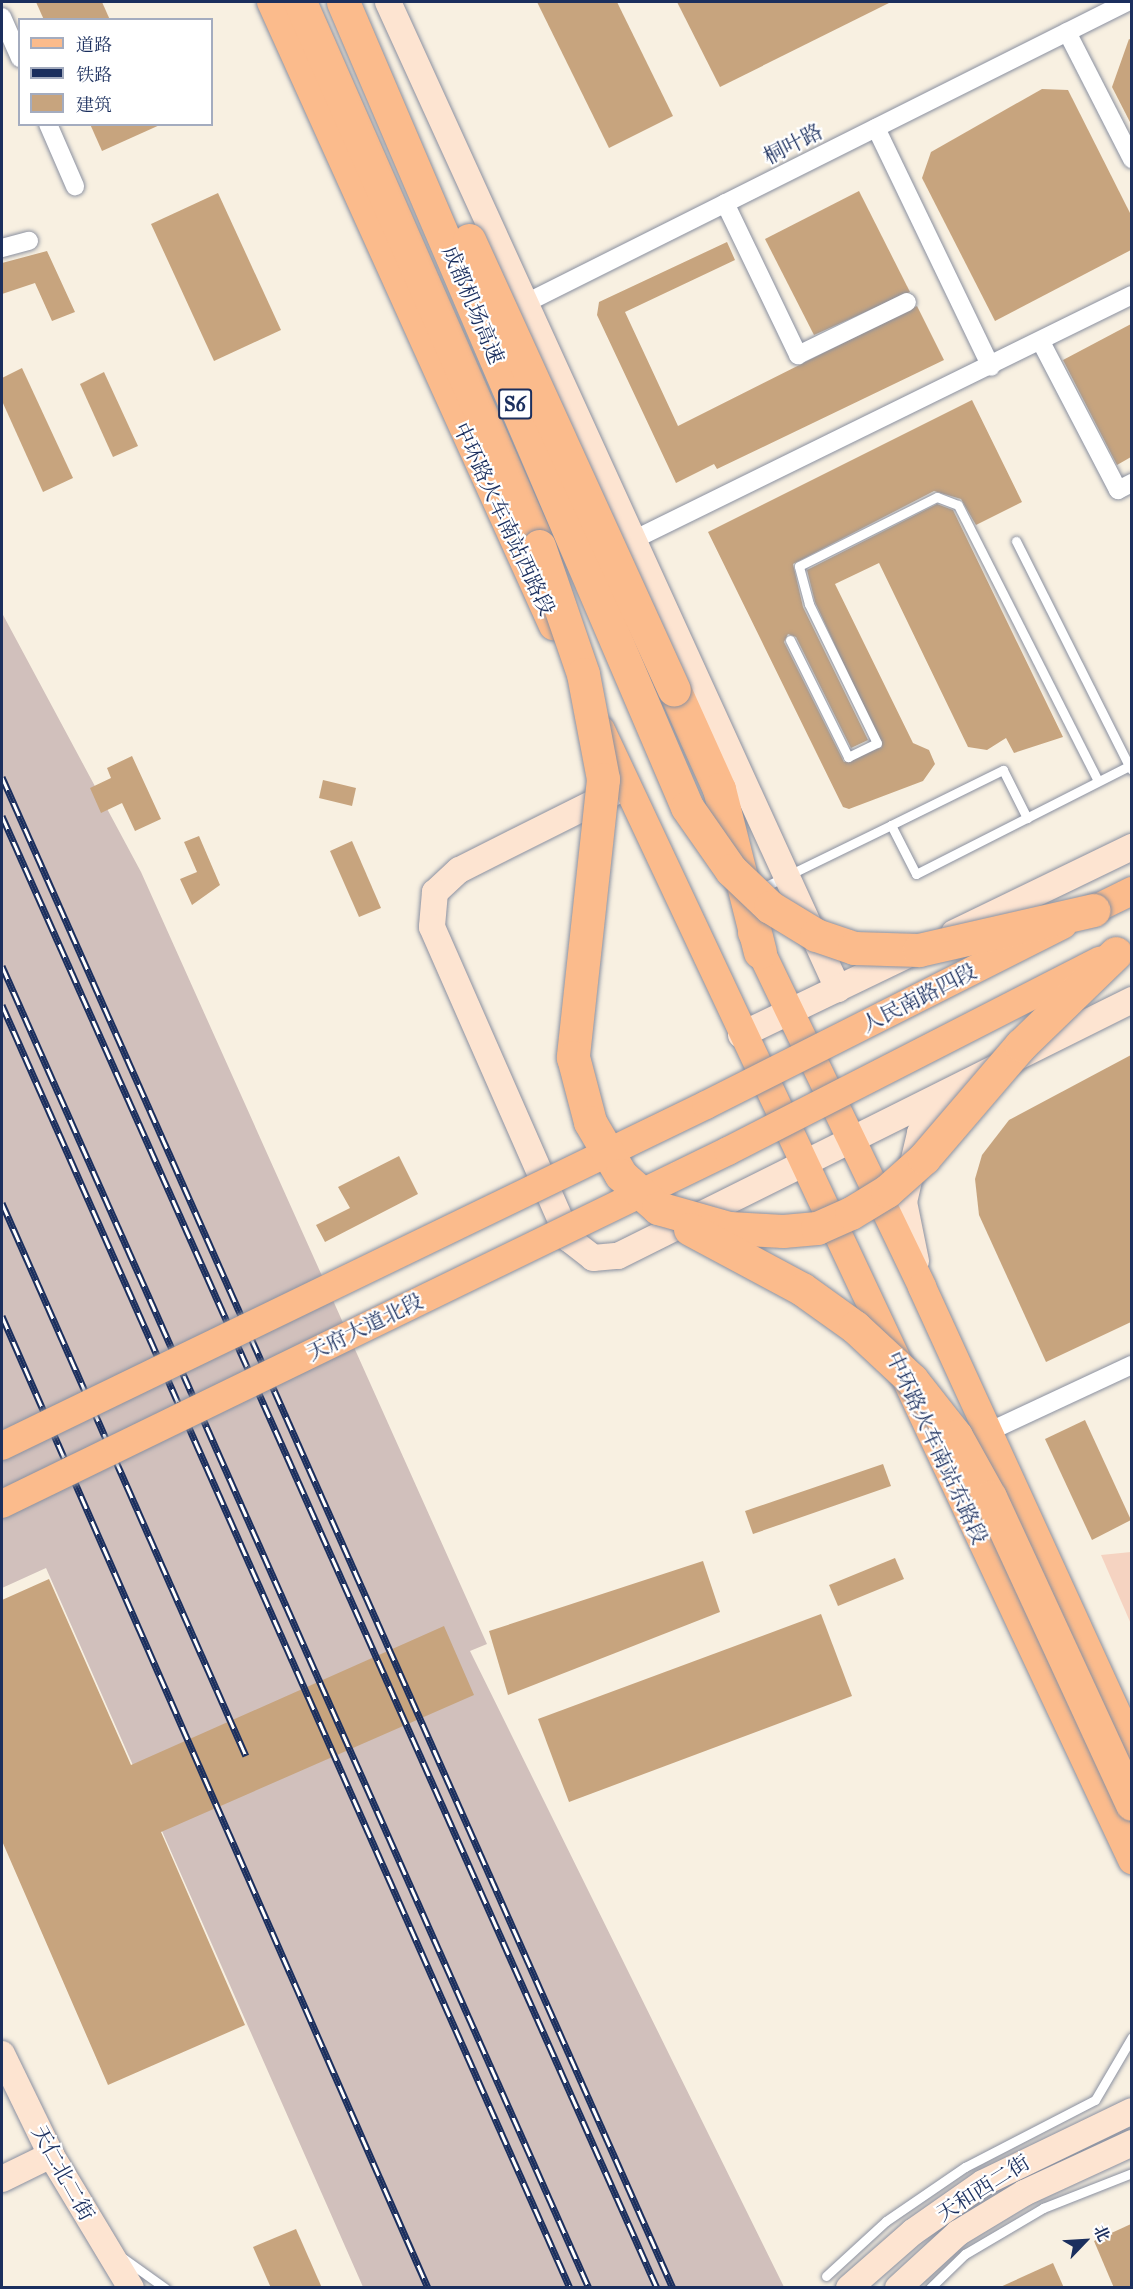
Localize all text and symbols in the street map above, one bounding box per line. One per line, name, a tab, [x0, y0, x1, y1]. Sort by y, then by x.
legend	[18, 18, 213, 126]
text: 道路	[76, 34, 112, 56]
text: 铁路	[76, 64, 112, 86]
text: 建筑	[76, 94, 112, 116]
street label: 桐叶路	[759, 118, 827, 170]
street label: 成都机场高速	[437, 242, 509, 368]
road number: S6	[497, 387, 533, 421]
street label: 中环路火车南站西路段	[448, 419, 560, 619]
street label: 人民南路四段	[857, 958, 981, 1038]
street label: 天府大道北段	[303, 1288, 427, 1366]
street label: 中环路火车南站东路段	[881, 1348, 993, 1548]
street label: 天仁北二街	[27, 2121, 99, 2225]
street label: 天和西二街	[932, 2149, 1034, 2227]
north arrow	[1055, 2211, 1115, 2271]
text: 北	[1090, 2222, 1114, 2244]

